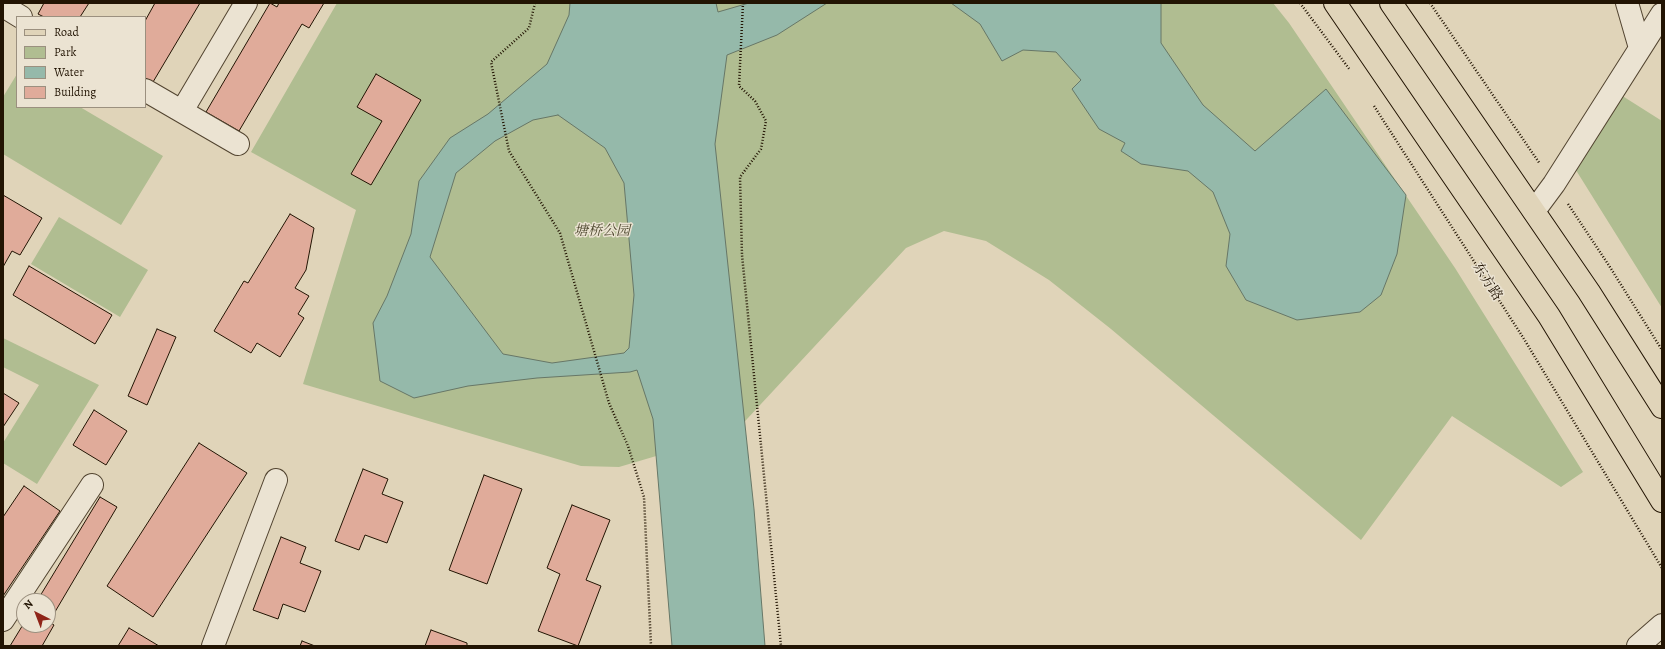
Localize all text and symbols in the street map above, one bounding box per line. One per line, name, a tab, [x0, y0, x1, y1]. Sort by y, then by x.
legend	[16, 16, 146, 108]
text: Road	[54, 24, 79, 40]
text: Park	[54, 44, 77, 60]
text: Water	[54, 64, 84, 80]
text: Building	[54, 84, 96, 100]
park label: 塘桥公园	[574, 224, 630, 240]
street label: 东方路	[1469, 260, 1505, 304]
north arrow	[16, 593, 56, 633]
text: N	[20, 596, 36, 613]

